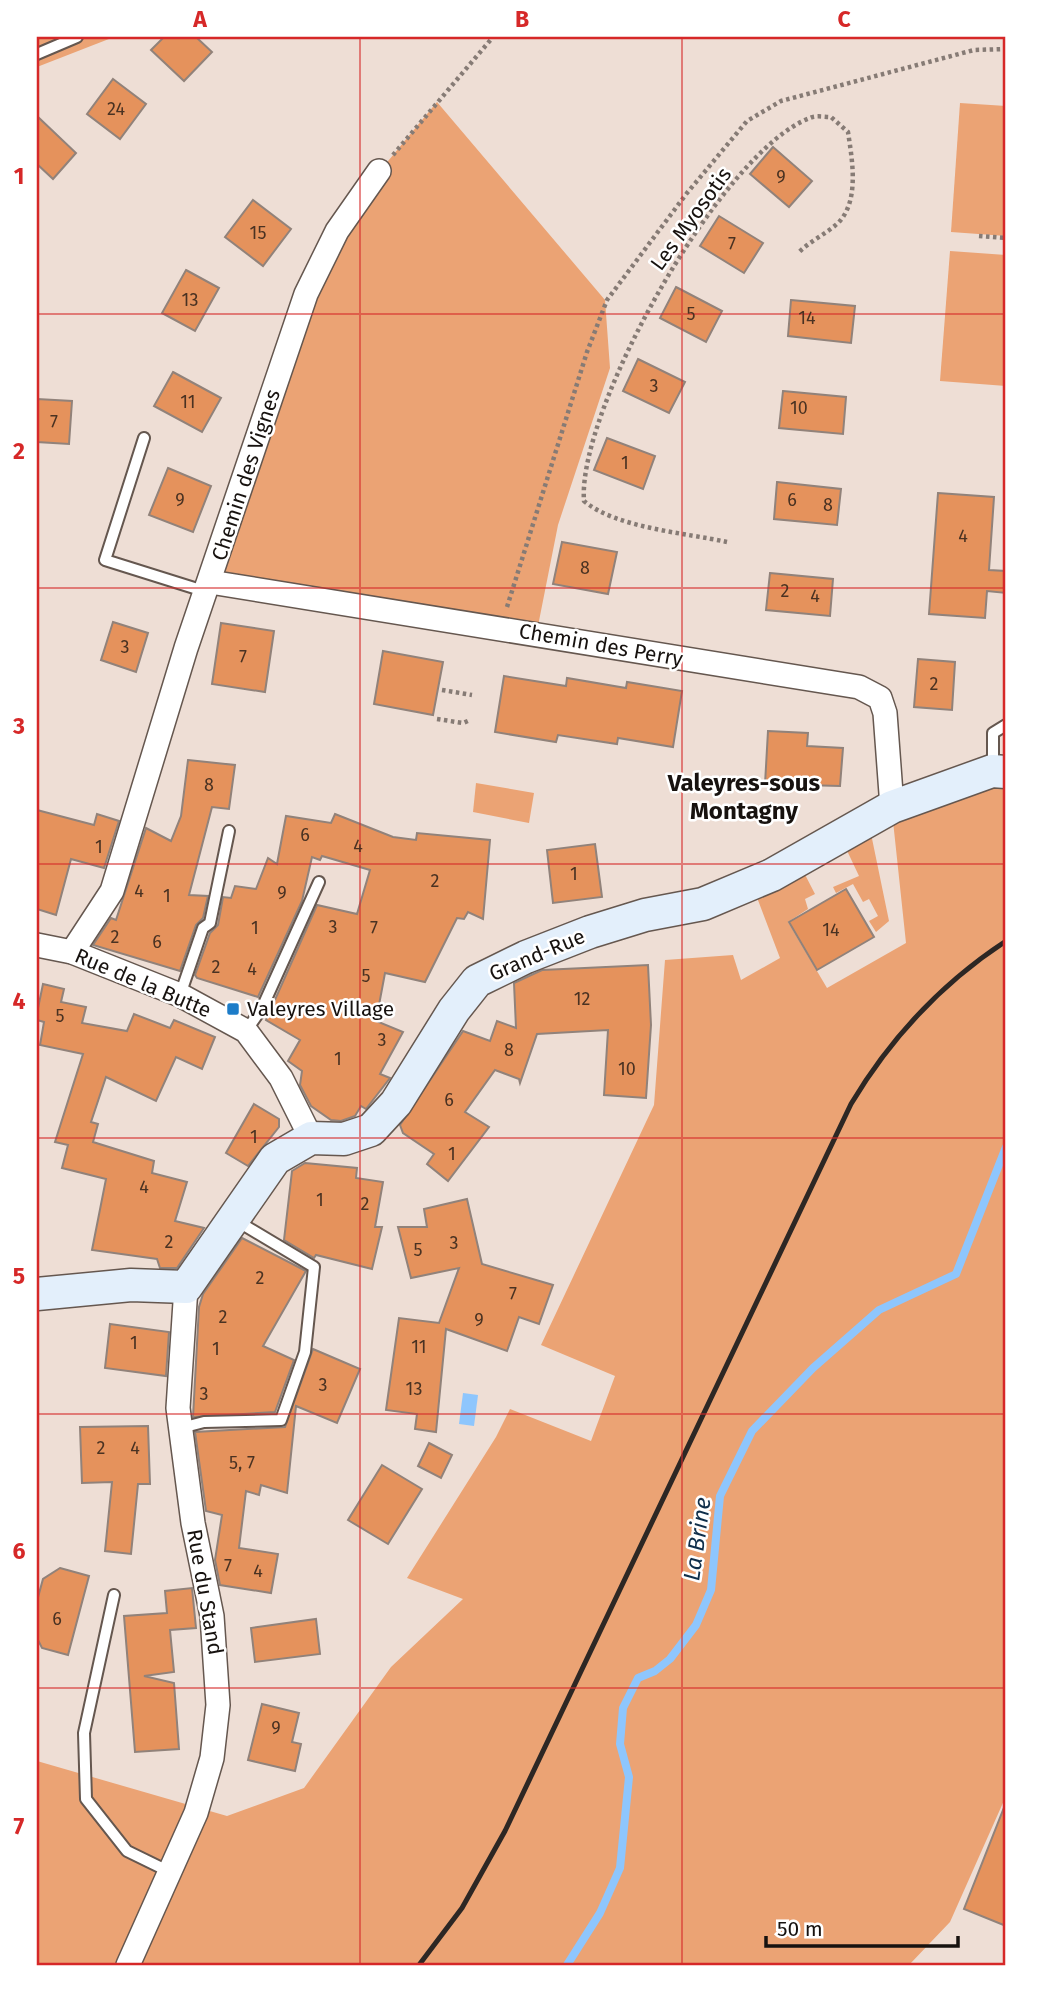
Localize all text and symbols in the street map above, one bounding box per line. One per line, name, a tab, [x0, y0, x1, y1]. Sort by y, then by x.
text: A	[192, 5, 207, 33]
text: B	[515, 5, 529, 33]
text: C	[837, 5, 851, 33]
house number: 24	[107, 98, 125, 120]
text: 1	[14, 162, 24, 190]
street label: Les Myosotis	[645, 162, 737, 276]
house number: 9	[776, 166, 786, 188]
house number: 15	[250, 222, 266, 244]
house number: 7	[728, 233, 736, 255]
house number: 13	[182, 289, 198, 311]
house number: 5	[686, 303, 696, 325]
house number: 14	[798, 307, 816, 329]
house number: 3	[650, 375, 658, 397]
street label: Chemin des Vignes	[206, 386, 286, 564]
house number: 11	[180, 391, 196, 413]
house number: 10	[790, 397, 808, 419]
house number: 7	[50, 411, 58, 433]
text: 2	[13, 437, 25, 465]
house number: 1	[621, 452, 629, 474]
house number: 9	[175, 489, 185, 511]
house number: 6	[787, 489, 797, 511]
house number: 8	[823, 494, 833, 516]
house number: 4	[958, 525, 968, 547]
house number: 8	[580, 557, 590, 579]
house number: 2	[781, 580, 790, 602]
house number: 4	[810, 585, 820, 607]
street label: Chemin des Perry	[517, 618, 686, 672]
house number: 3	[121, 636, 129, 658]
house number: 7	[239, 646, 247, 668]
house number: 2	[930, 673, 939, 695]
text: 3	[12, 712, 25, 740]
district label: Valeyres-sous Montagny	[667, 769, 821, 825]
house number: 8	[204, 774, 214, 796]
house number: 6	[300, 824, 310, 846]
house number: 4	[353, 835, 363, 857]
house number: 1	[95, 836, 103, 858]
house number: 1	[570, 863, 578, 885]
house number: 2	[431, 870, 440, 892]
house number: 4	[134, 880, 144, 902]
house number: 9	[277, 882, 287, 904]
house number: 1	[163, 885, 171, 907]
house number: 3	[329, 916, 337, 938]
house number: 1	[251, 917, 259, 939]
house number: 7	[370, 917, 378, 939]
house number: 14	[822, 919, 840, 941]
street label: Grand-Rue	[485, 923, 589, 987]
house number: 2	[111, 926, 120, 948]
house number: 6	[152, 931, 162, 953]
street label: Rue de la Butte	[71, 943, 215, 1023]
house number: 2	[212, 956, 221, 978]
house number: 4	[247, 958, 257, 980]
house number: 5	[361, 965, 371, 987]
text: 4	[13, 987, 26, 1015]
house number: 12	[574, 988, 590, 1010]
place label: Valeyres Village	[247, 996, 394, 1022]
marker: Valeyres Village	[225, 1001, 241, 1017]
house number: 5	[55, 1005, 65, 1027]
house number: 3	[378, 1029, 386, 1051]
house number: 8	[504, 1039, 514, 1061]
house number: 1	[334, 1048, 342, 1070]
house number: 10	[618, 1058, 636, 1080]
house number: 6	[444, 1089, 454, 1111]
house number: 1	[250, 1126, 258, 1148]
house number: 1	[448, 1143, 456, 1165]
house number: 4	[139, 1176, 149, 1198]
house number: 1	[316, 1189, 324, 1211]
house number: 2	[361, 1193, 370, 1215]
house number: 2	[165, 1231, 174, 1253]
house number: 3	[450, 1232, 458, 1254]
house number: 5	[413, 1239, 423, 1261]
text: 5	[13, 1262, 25, 1290]
house number: 2	[256, 1267, 265, 1289]
house number: 7	[509, 1283, 517, 1305]
house number: 2	[219, 1306, 228, 1328]
house number: 9	[474, 1309, 484, 1331]
house number: 1	[130, 1332, 138, 1354]
house number: 11	[411, 1336, 427, 1358]
house number: 1	[212, 1338, 220, 1360]
house number: 3	[319, 1374, 327, 1396]
house number: 13	[406, 1378, 422, 1400]
house number: 3	[200, 1383, 208, 1405]
house number: 2	[97, 1437, 106, 1459]
house number: 4	[130, 1437, 140, 1459]
house number: 5, 7	[229, 1452, 255, 1474]
water label: La Brine	[677, 1495, 717, 1583]
street label: Rue du Stand	[181, 1527, 229, 1657]
text: 6	[13, 1537, 26, 1565]
house number: 7	[224, 1555, 232, 1577]
house number: 4	[253, 1560, 263, 1582]
house number: 6	[52, 1608, 62, 1630]
house number: 9	[271, 1717, 281, 1739]
text: 7	[14, 1812, 25, 1840]
scale bar	[766, 1904, 959, 1948]
text: 50 m	[777, 1916, 823, 1942]

